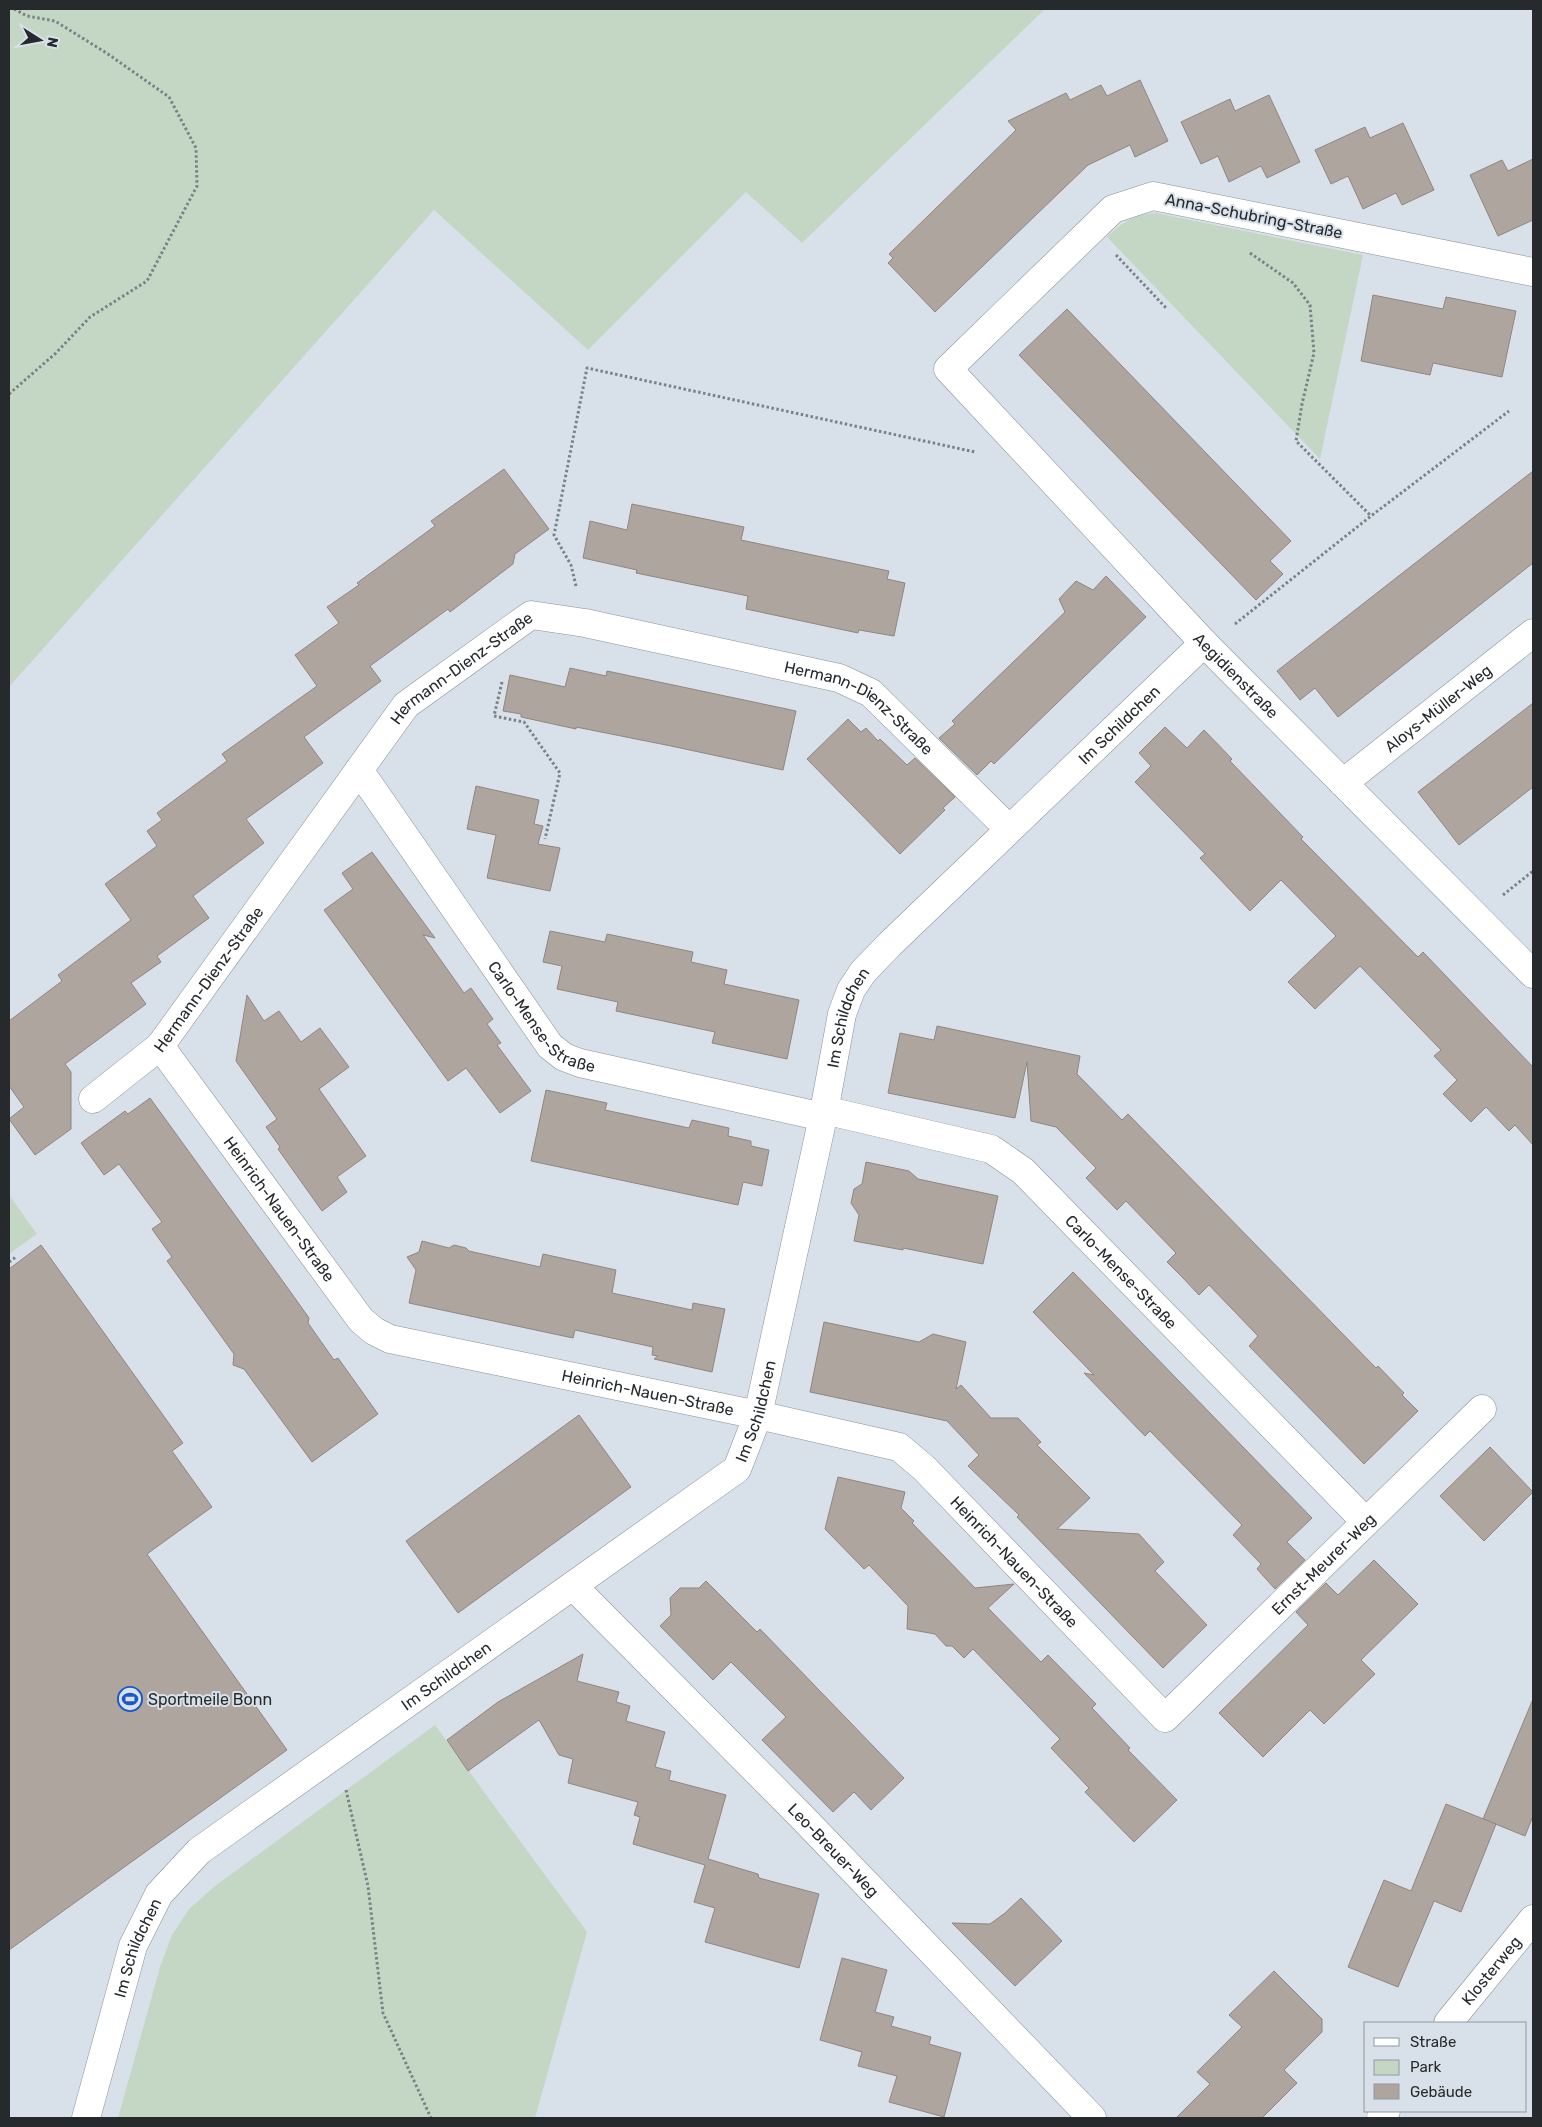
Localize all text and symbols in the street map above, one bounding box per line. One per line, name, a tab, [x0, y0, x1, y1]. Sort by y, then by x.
north arrow	[15, 15, 65, 65]
text: N	[43, 36, 62, 49]
street label: Anna-Schubring-Straße	[1164, 189, 1344, 243]
street label: Hermann-Dienz-Straße	[386, 608, 536, 728]
street label: Aegidienstraße	[1190, 629, 1283, 722]
street label: Hermann-Dienz-Straße	[782, 657, 937, 759]
street label: Aloys-Müller-Weg	[1381, 660, 1495, 756]
street label: Im Schildchen	[1074, 681, 1164, 768]
street label: Hermann-Dienz-Straße	[149, 903, 267, 1055]
street label: Carlo-Mense-Straße	[484, 957, 597, 1076]
street label: Im Schildchen	[823, 964, 873, 1069]
street label: Heinrich-Nauen-Straße	[220, 1133, 339, 1285]
street label: Carlo-Mense-Straße	[1061, 1211, 1181, 1333]
street label: Im Schildchen	[731, 1358, 779, 1465]
street label: Heinrich-Nauen-Straße	[560, 1365, 736, 1419]
street label: Heinrich-Nauen-Straße	[947, 1492, 1082, 1632]
street label: Ernst-Meurer-Weg	[1267, 1509, 1379, 1619]
street label: Im Schildchen	[397, 1637, 494, 1714]
sports icon: Sportmeile Bonn	[117, 1686, 143, 1712]
place label: Sportmeile Bonn	[148, 1690, 272, 1709]
street label: Leo-Breuer-Weg	[784, 1799, 883, 1901]
street label: Im Schildchen	[110, 1895, 165, 2000]
street label: Klosterweg	[1457, 1932, 1525, 2009]
legend	[1364, 2022, 1527, 2112]
text: Straße	[1410, 2033, 1456, 2051]
text: Park	[1410, 2058, 1441, 2076]
text: Gebäude	[1410, 2083, 1472, 2101]

